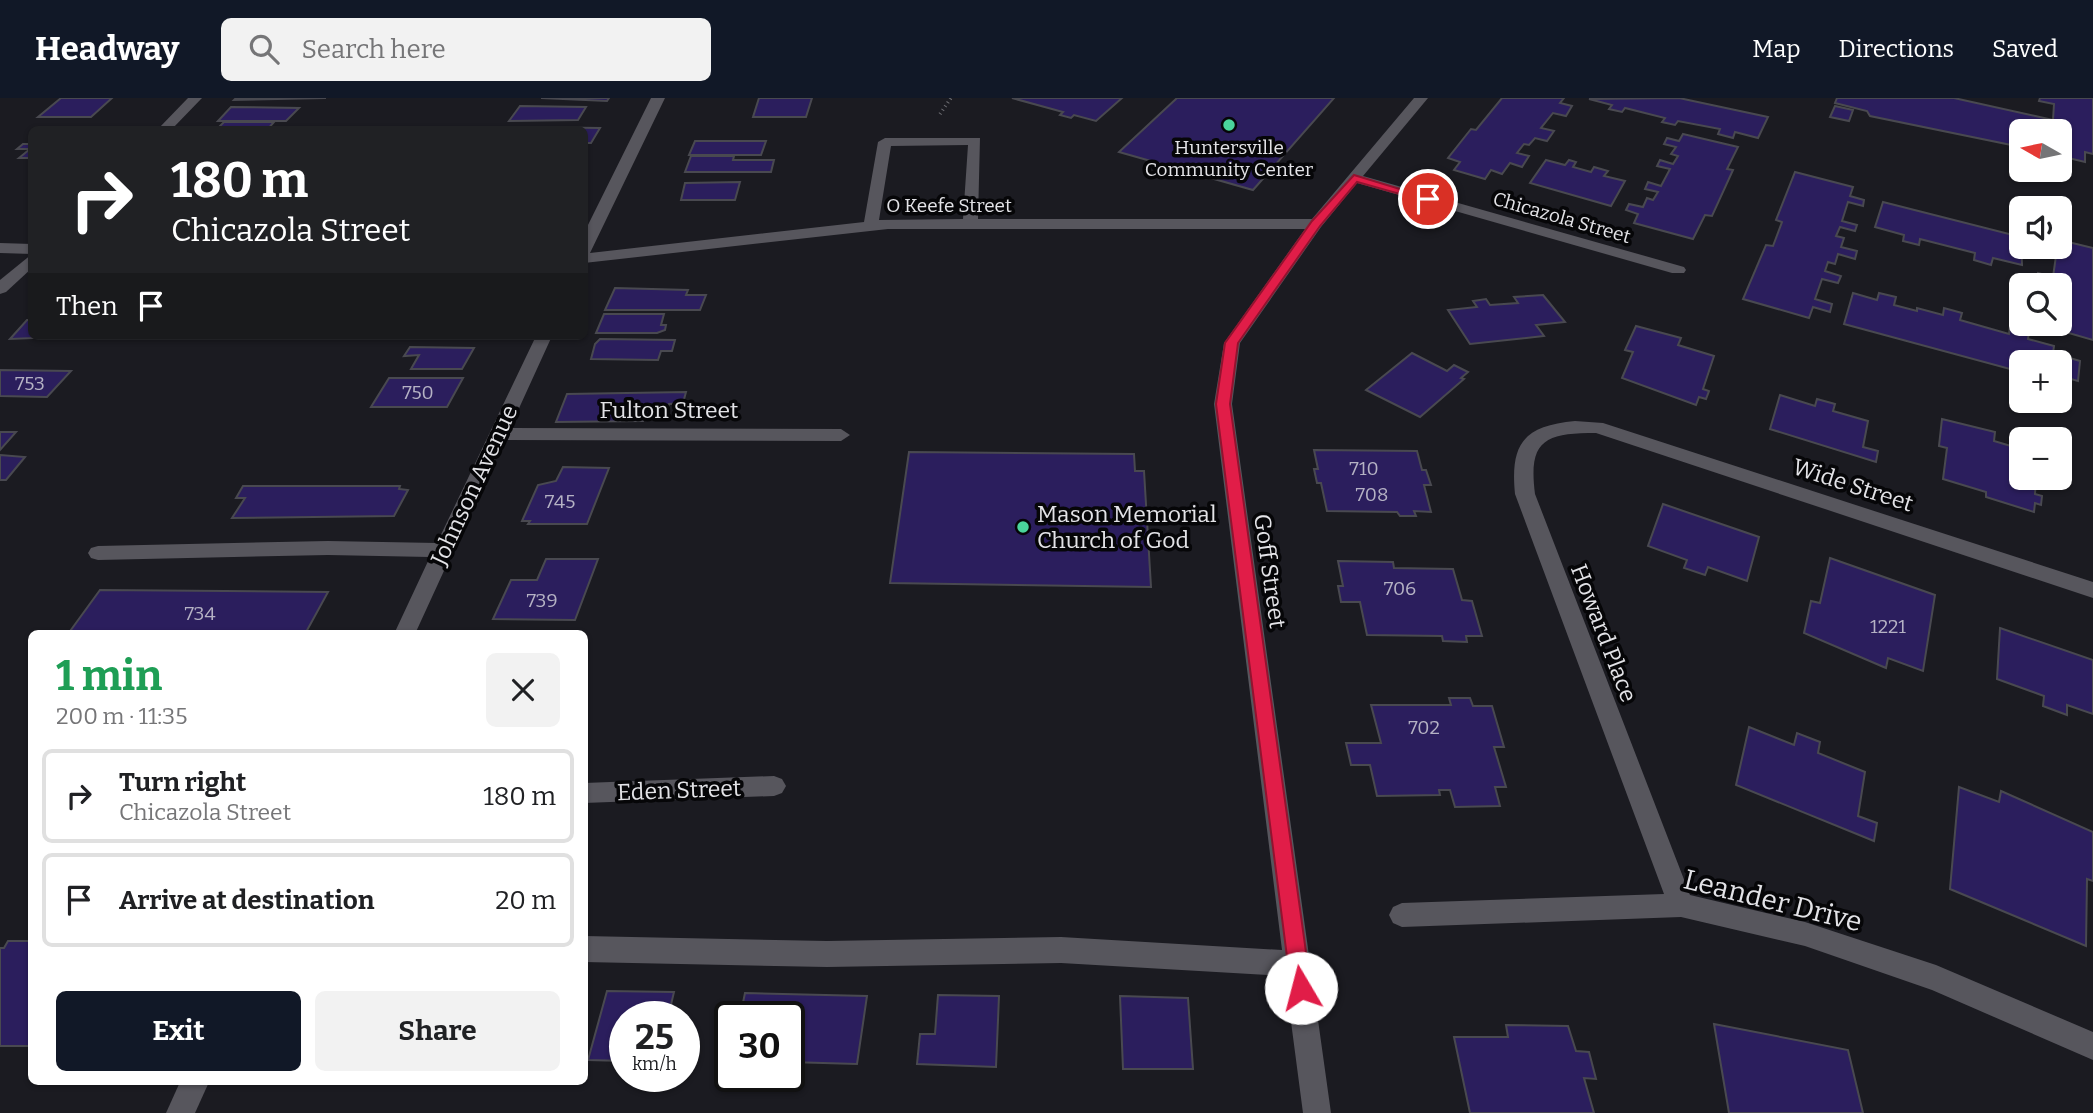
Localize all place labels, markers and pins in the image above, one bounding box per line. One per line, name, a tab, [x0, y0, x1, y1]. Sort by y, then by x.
marker: Huntersville Community Center	[1221, 117, 1237, 133]
place label: Huntersville Community Center	[1145, 136, 1314, 181]
pin	[1398, 169, 1458, 229]
place label: Mason Memorial Church of God	[1037, 500, 1217, 554]
marker: Mason Memorial Church of God	[1015, 519, 1031, 535]

